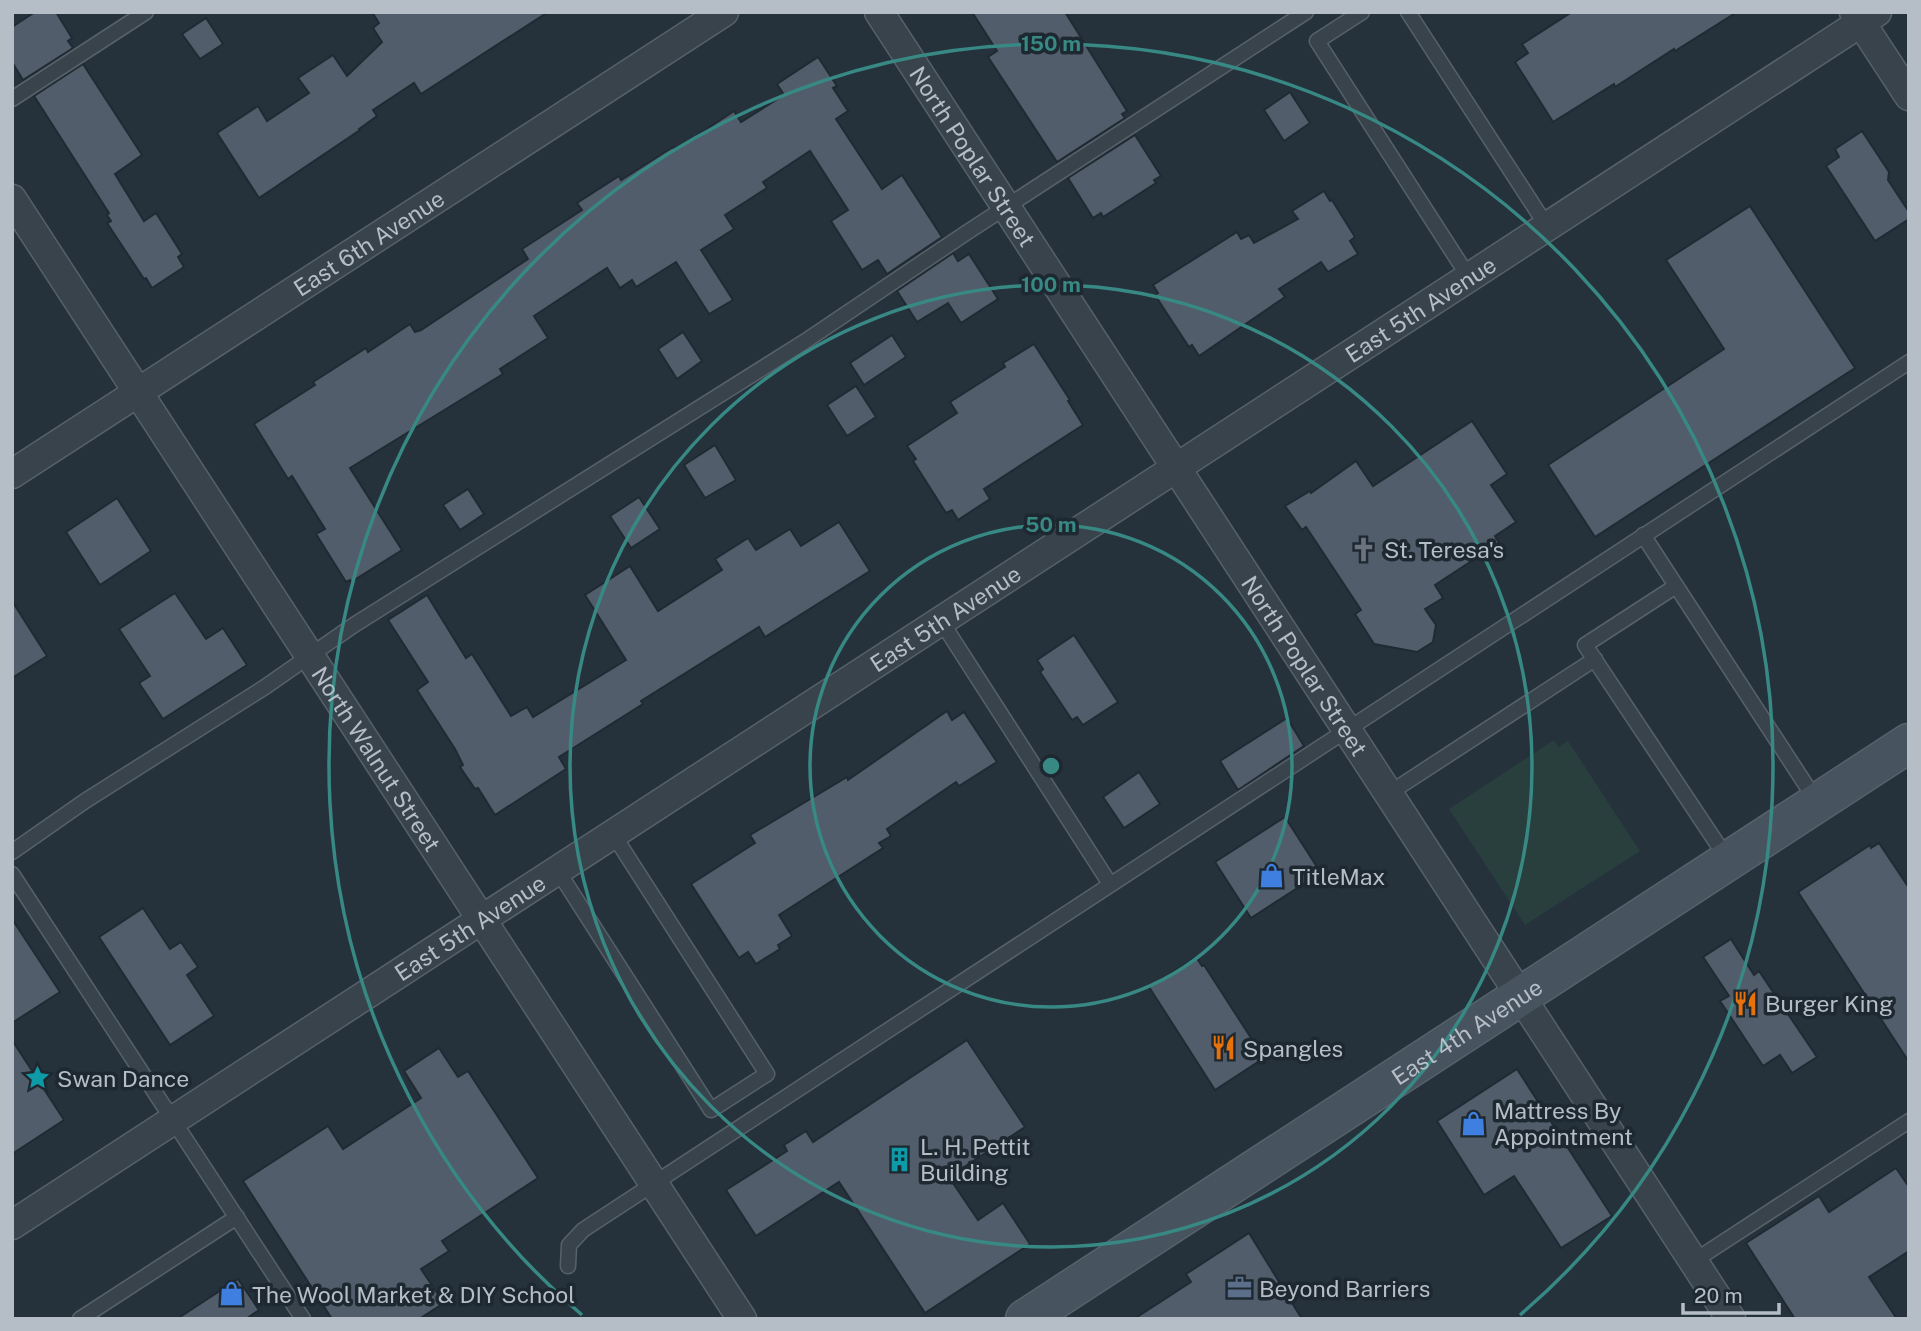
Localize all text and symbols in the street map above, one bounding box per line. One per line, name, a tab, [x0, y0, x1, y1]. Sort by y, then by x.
text: 150 m	[1021, 31, 1081, 56]
street label: North Poplar Street	[904, 61, 1041, 251]
street label: East 6th Avenue	[288, 184, 449, 301]
street label: East 5th Avenue	[1340, 250, 1501, 368]
text: 100 m	[1021, 272, 1081, 297]
text: 50 m	[1025, 512, 1077, 537]
church icon: St. Teresa's	[1350, 535, 1378, 563]
place label: St. Teresa's	[1384, 536, 1504, 563]
street label: East 5th Avenue	[865, 559, 1025, 677]
street label: North Poplar Street	[1237, 570, 1373, 760]
street label: North Walnut Street	[307, 661, 447, 856]
centre of rings	[1039, 754, 1063, 778]
shop icon: TitleMax	[1258, 862, 1286, 890]
place label: TitleMax	[1292, 863, 1385, 890]
street label: East 5th Avenue	[389, 868, 550, 986]
street label: East 4th Avenue	[1386, 972, 1547, 1090]
restaurant icon: Burger King	[1731, 989, 1759, 1017]
place label: Burger King	[1765, 990, 1893, 1017]
restaurant icon: Spangles	[1209, 1034, 1237, 1062]
place label: Spangles	[1243, 1035, 1343, 1062]
place icon: Swan Dance	[23, 1064, 51, 1092]
place label: Swan Dance	[57, 1065, 189, 1092]
place label: Mattress By Appointment	[1494, 1097, 1633, 1150]
shop icon: Mattress By Appointment	[1460, 1109, 1488, 1137]
place label: L. H. Pettit Building	[920, 1133, 1031, 1186]
building icon: L. H. Pettit Building	[886, 1145, 914, 1173]
scale bar	[1683, 1272, 1779, 1316]
office icon: Beyond Barriers	[1225, 1274, 1253, 1302]
place label: Beyond Barriers	[1259, 1275, 1430, 1302]
shop icon: The Wool Market & DIY School	[218, 1280, 246, 1308]
place label: The Wool Market & DIY School	[252, 1281, 575, 1308]
text: 20 m	[1694, 1283, 1743, 1308]

